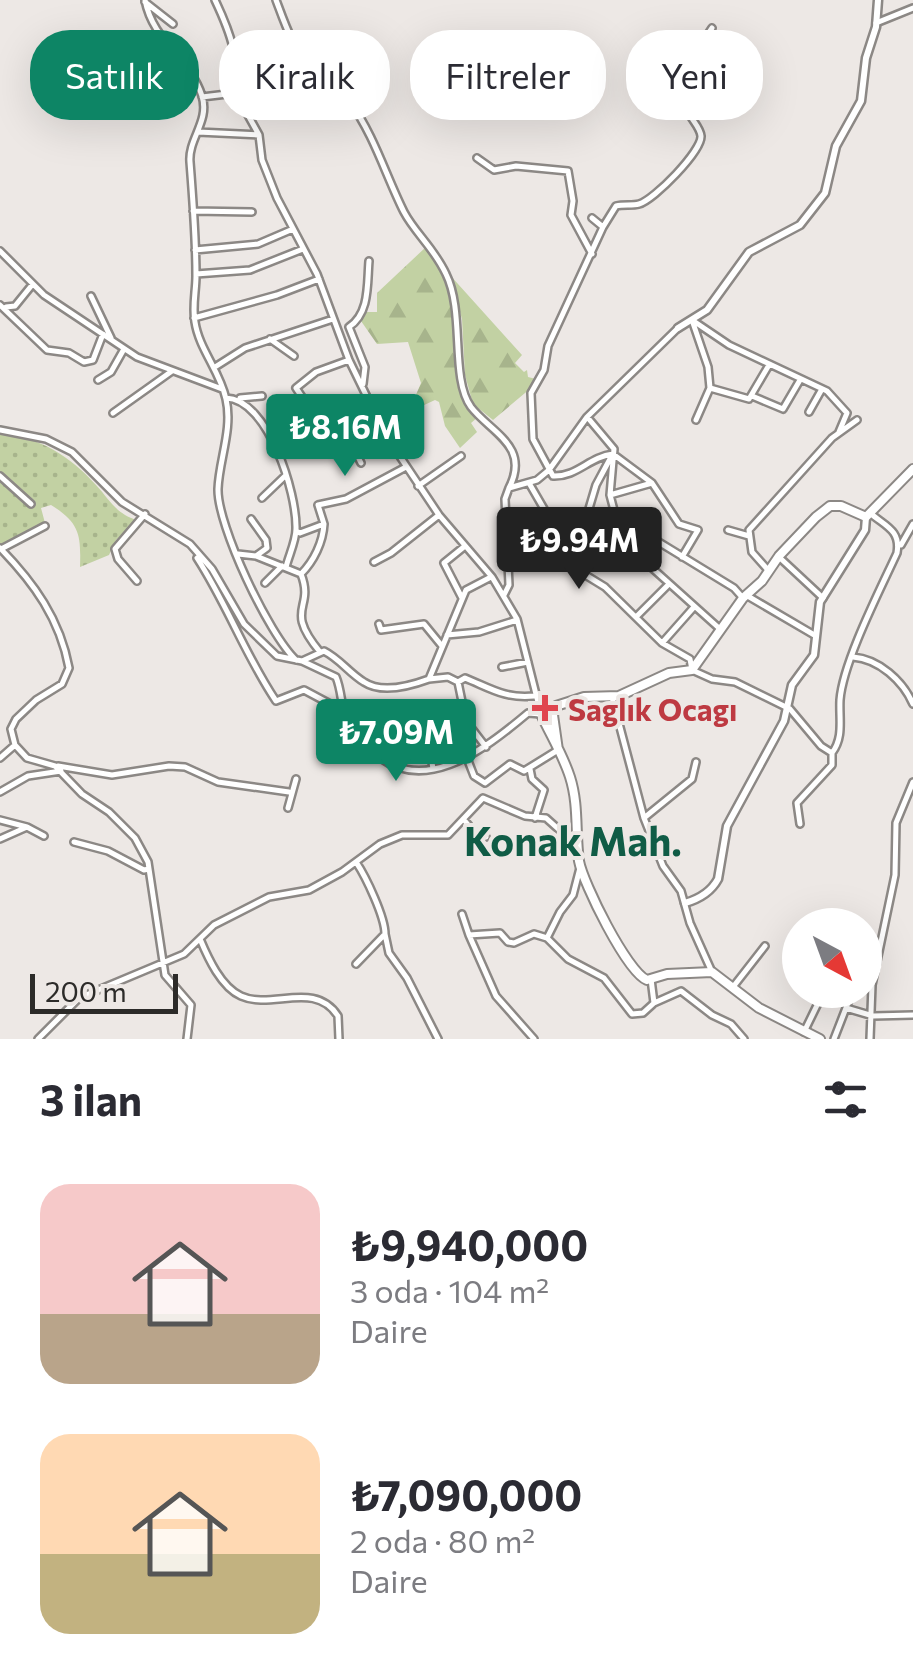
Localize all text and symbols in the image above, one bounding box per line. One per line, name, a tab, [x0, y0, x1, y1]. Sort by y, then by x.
chip: Satılık	[30, 30, 199, 120]
chip: Kiralık	[219, 30, 390, 120]
chip: Filtreler	[410, 30, 606, 120]
chip: Yeni	[626, 30, 763, 120]
pin: ₺8.16M	[264, 394, 426, 479]
text: ₺8.16M	[288, 406, 402, 446]
pin: ₺9.94M	[498, 507, 660, 592]
text: ₺9.94M	[519, 519, 639, 559]
place label: Saglık Ocagı	[568, 690, 737, 727]
marker: Saglık Ocagı	[532, 695, 558, 721]
pin: ₺7.09M	[315, 699, 477, 784]
text: ₺7.09M	[338, 711, 454, 751]
district label: Konak Mah.	[464, 815, 682, 864]
north arrow	[782, 908, 882, 1008]
map controls	[782, 908, 882, 1008]
scale bar	[30, 969, 178, 1014]
text: 200 m	[45, 974, 127, 1008]
icon: filters	[818, 1072, 873, 1127]
text: 3 ilan	[40, 1073, 142, 1125]
text: ₺9,940,000	[350, 1218, 588, 1270]
icon: home	[120, 1224, 240, 1344]
text: 3 oda · 104 m²	[350, 1270, 549, 1310]
text: Daire	[350, 1310, 428, 1350]
text: ₺7,090,000	[350, 1468, 582, 1520]
icon: home	[120, 1474, 240, 1594]
text: 2 oda · 80 m²	[350, 1520, 535, 1560]
text: Daire	[350, 1560, 428, 1600]

